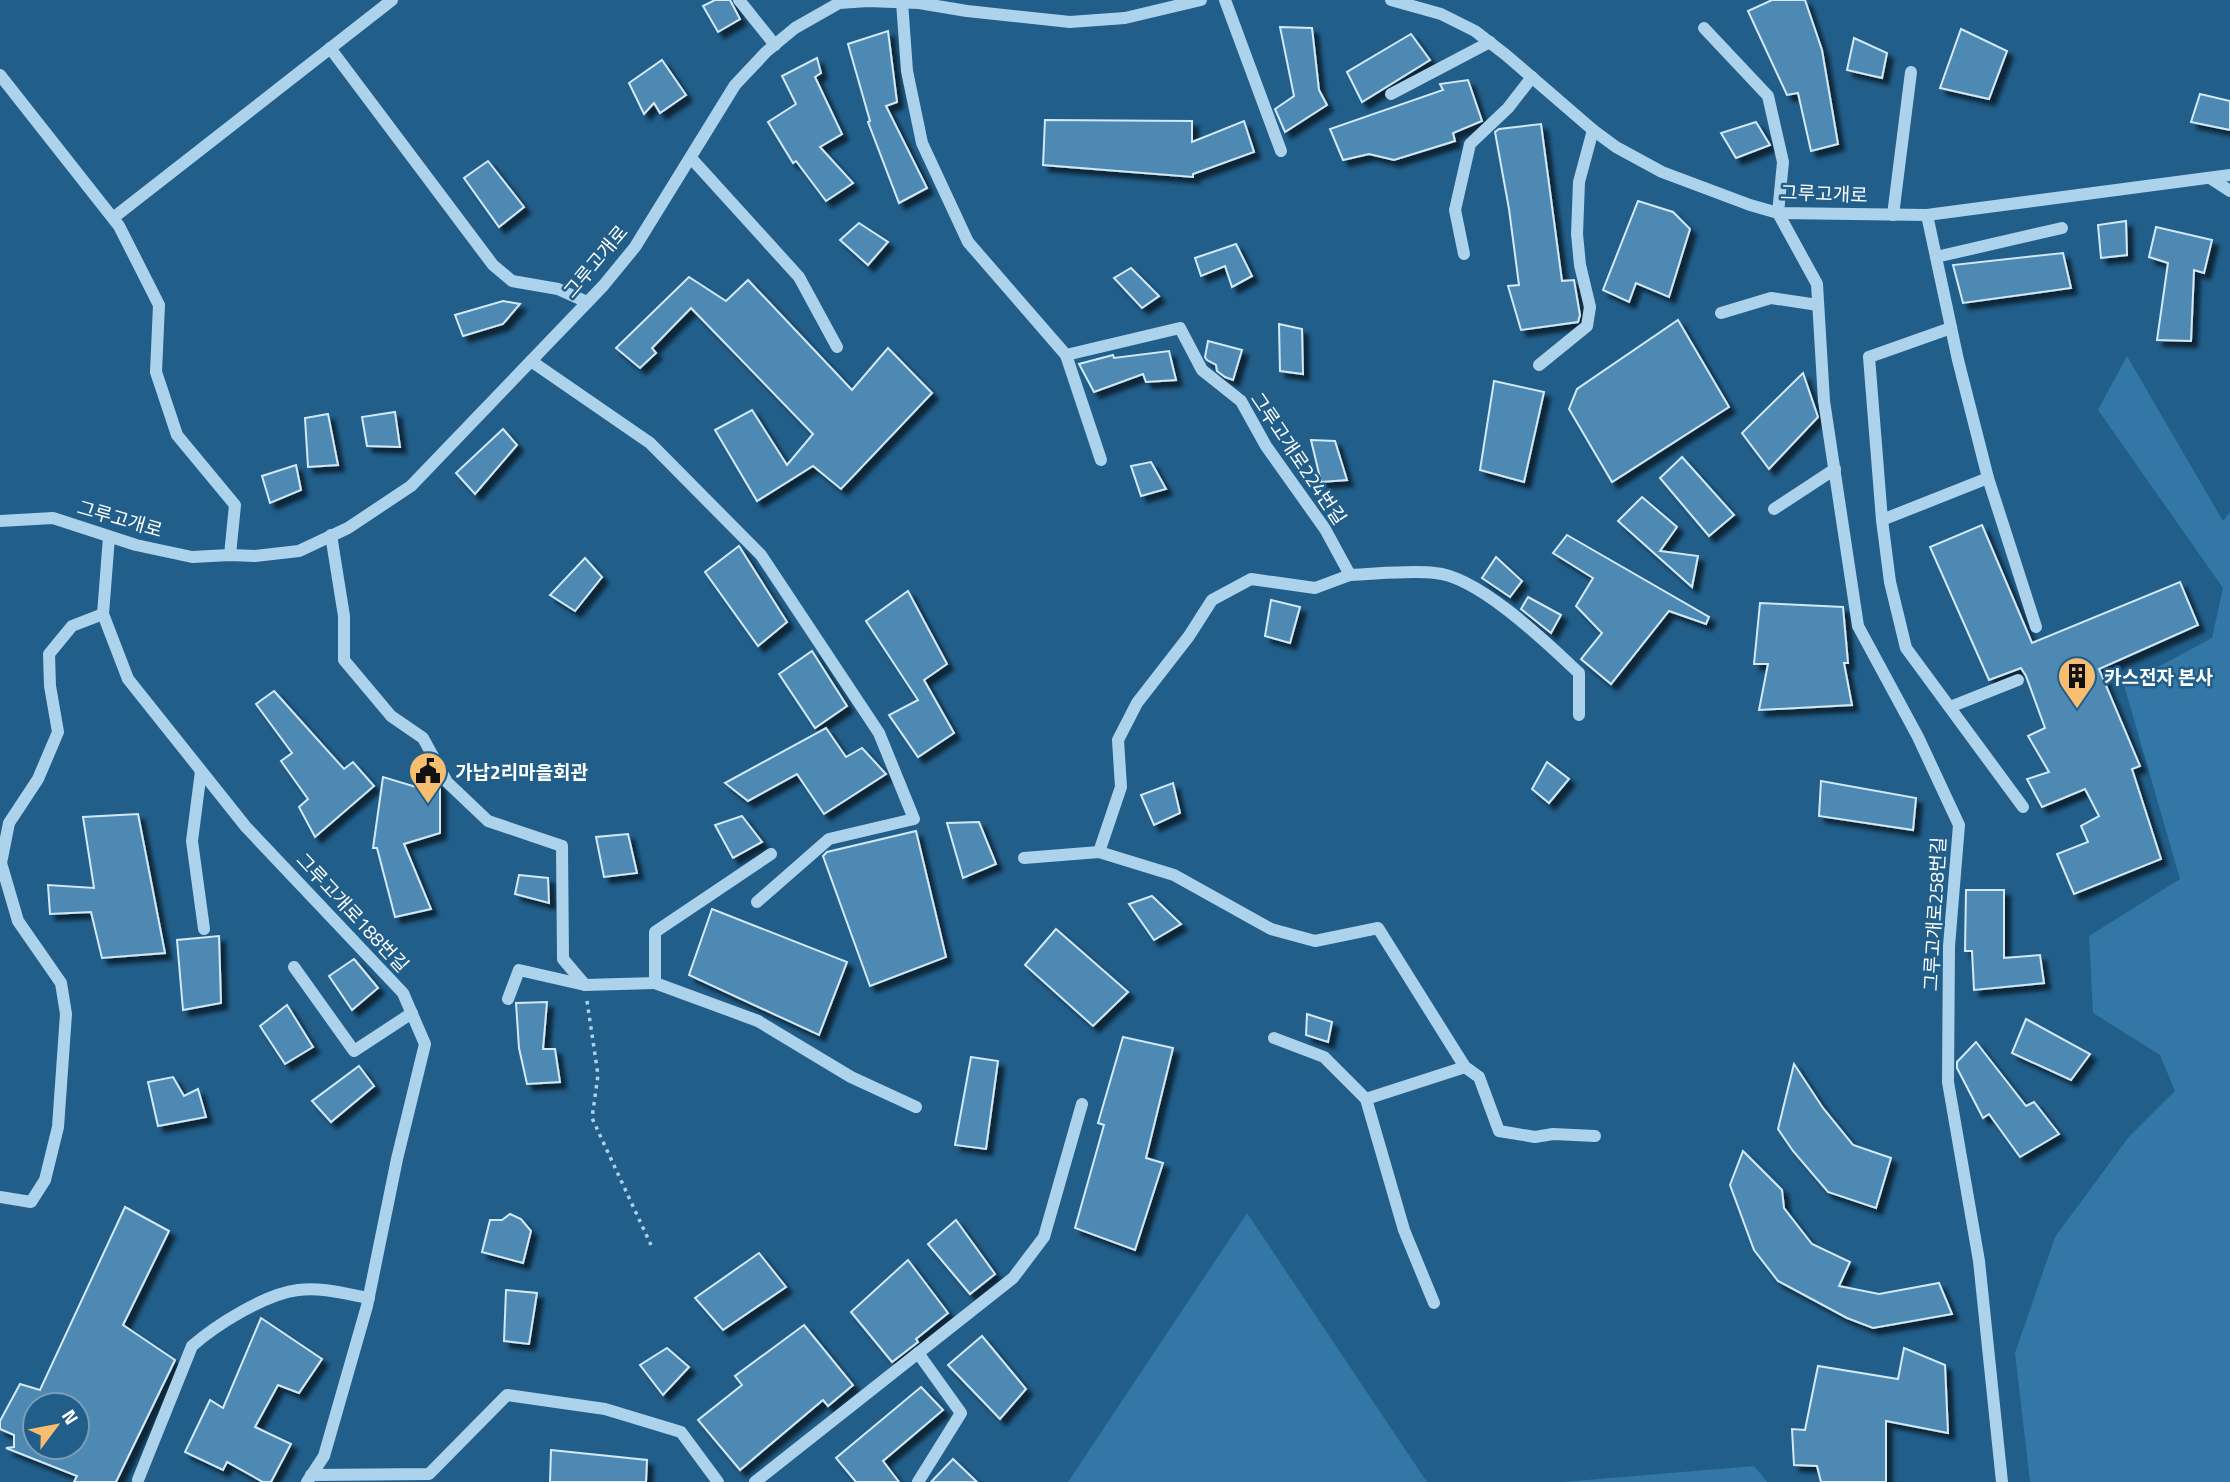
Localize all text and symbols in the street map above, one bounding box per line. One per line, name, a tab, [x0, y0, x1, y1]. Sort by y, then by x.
street label: 그루고개로	[1780, 177, 1868, 209]
street label: 그루고개로	[556, 218, 634, 304]
street label: 그루고개로224번길	[1244, 386, 1354, 530]
street label: 그루고개로	[74, 492, 166, 544]
building icon: 카스전자 본사	[2056, 655, 2098, 710]
place label: 카스전자 본사	[2104, 662, 2214, 691]
public building icon: 가납2리마을회관	[407, 750, 449, 805]
place label: 가납2리마을회관	[455, 757, 589, 786]
street label: 그루고개로258번길	[1915, 836, 1953, 992]
street label: 그루고개로188번길	[290, 846, 416, 978]
north arrow	[21, 1391, 91, 1461]
text: N	[55, 1403, 87, 1430]

